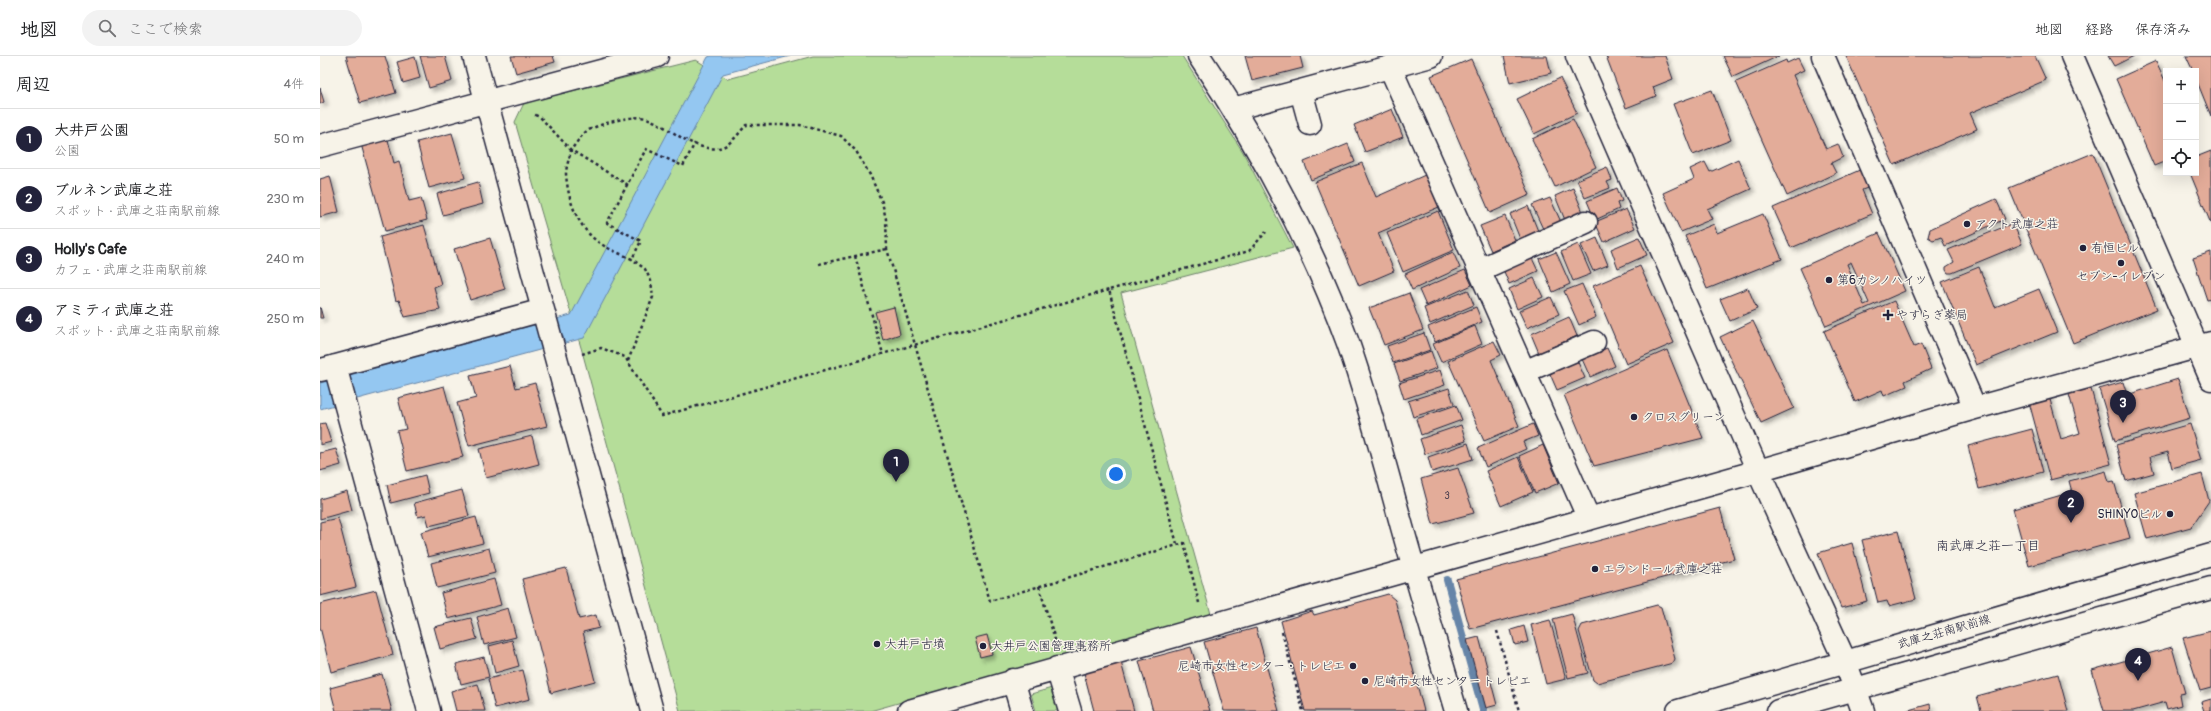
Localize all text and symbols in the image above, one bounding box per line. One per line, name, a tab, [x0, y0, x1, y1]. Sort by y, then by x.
search box	[82, 10, 362, 46]
icon: search	[96, 17, 118, 39]
text: 地図	[20, 18, 58, 42]
text: ここで検索	[128, 20, 203, 39]
text: 地図	[2035, 21, 2063, 38]
text: 経路	[2085, 21, 2113, 38]
text: 保存済み	[2135, 21, 2191, 38]
map controls	[2163, 68, 2199, 176]
button: +	[2163, 68, 2199, 104]
text: 周辺	[16, 74, 50, 95]
text: 4件	[283, 76, 304, 92]
button: −	[2163, 104, 2199, 140]
text: 大井戸公園	[54, 121, 129, 140]
text: 1	[26, 131, 32, 147]
text: 50 m	[274, 131, 304, 147]
button: locate	[2163, 140, 2199, 176]
text: 公園	[54, 143, 80, 159]
text: ブルネン武庫之荘	[54, 181, 173, 200]
text: 2	[25, 191, 33, 207]
text: 230 m	[267, 191, 304, 207]
text: スポット · 武庫之荘南駅前線	[54, 203, 220, 219]
place label: アクト武庫之荘	[1975, 217, 2058, 232]
marker: アクト武庫之荘	[1962, 219, 1972, 229]
text: Holly's Cafe	[54, 240, 127, 259]
place label: 有恒ビル	[2091, 241, 2139, 256]
marker: 有恒ビル	[2078, 243, 2088, 253]
text: 3	[25, 251, 33, 267]
text: 240 m	[266, 251, 304, 267]
marker: セブン-イレブン	[2116, 258, 2126, 268]
text: カフェ · 武庫之荘南駅前線	[54, 262, 207, 278]
place label: セブン-イレブン	[2076, 269, 2166, 284]
place label: 第6カシノハイツ	[1837, 273, 1927, 288]
marker: 第6カシノハイツ	[1824, 275, 1834, 285]
text: アミティ武庫之荘	[54, 301, 174, 320]
place label: やすらぎ薬局	[1896, 308, 1968, 323]
marker: やすらぎ薬局	[1883, 310, 1893, 320]
text: 4	[25, 311, 33, 327]
text: 250 m	[266, 311, 304, 327]
text: スポット · 武庫之荘南駅前線	[54, 323, 220, 339]
pin: 3	[2110, 390, 2136, 423]
place label: クロスグリーン	[1642, 410, 1725, 425]
marker: クロスグリーン	[1629, 412, 1639, 422]
pin: 1	[883, 449, 909, 482]
your location	[1106, 464, 1126, 484]
house number: 3	[1444, 490, 1450, 502]
pin: 2	[2058, 490, 2084, 523]
place label: SHINYOビル	[2098, 507, 2162, 522]
marker: SHINYOビル	[2165, 509, 2175, 519]
district label: 南武庫之荘一丁目	[1936, 538, 2040, 554]
place label: エランドール武庫之荘	[1603, 562, 1722, 577]
marker: エランドール武庫之荘	[1590, 564, 1600, 574]
street label: 武庫之荘南駅前線	[1896, 612, 1992, 652]
place label: 大井戸古墳	[885, 637, 945, 652]
marker: 大井戸古墳	[872, 639, 882, 649]
place label: 大井戸公園管理事務所	[991, 639, 1111, 654]
marker: 大井戸公園管理事務所	[978, 641, 988, 651]
pin: 4	[2125, 648, 2151, 681]
place label: 尼崎市女性センター・トレピエ	[1177, 659, 1345, 674]
marker: 尼崎市女性センター・トレピエ	[1348, 661, 1358, 671]
place label: 尼崎市女性センター トレピエ	[1373, 674, 1531, 689]
marker: 尼崎市女性センター トレピエ	[1360, 676, 1370, 686]

